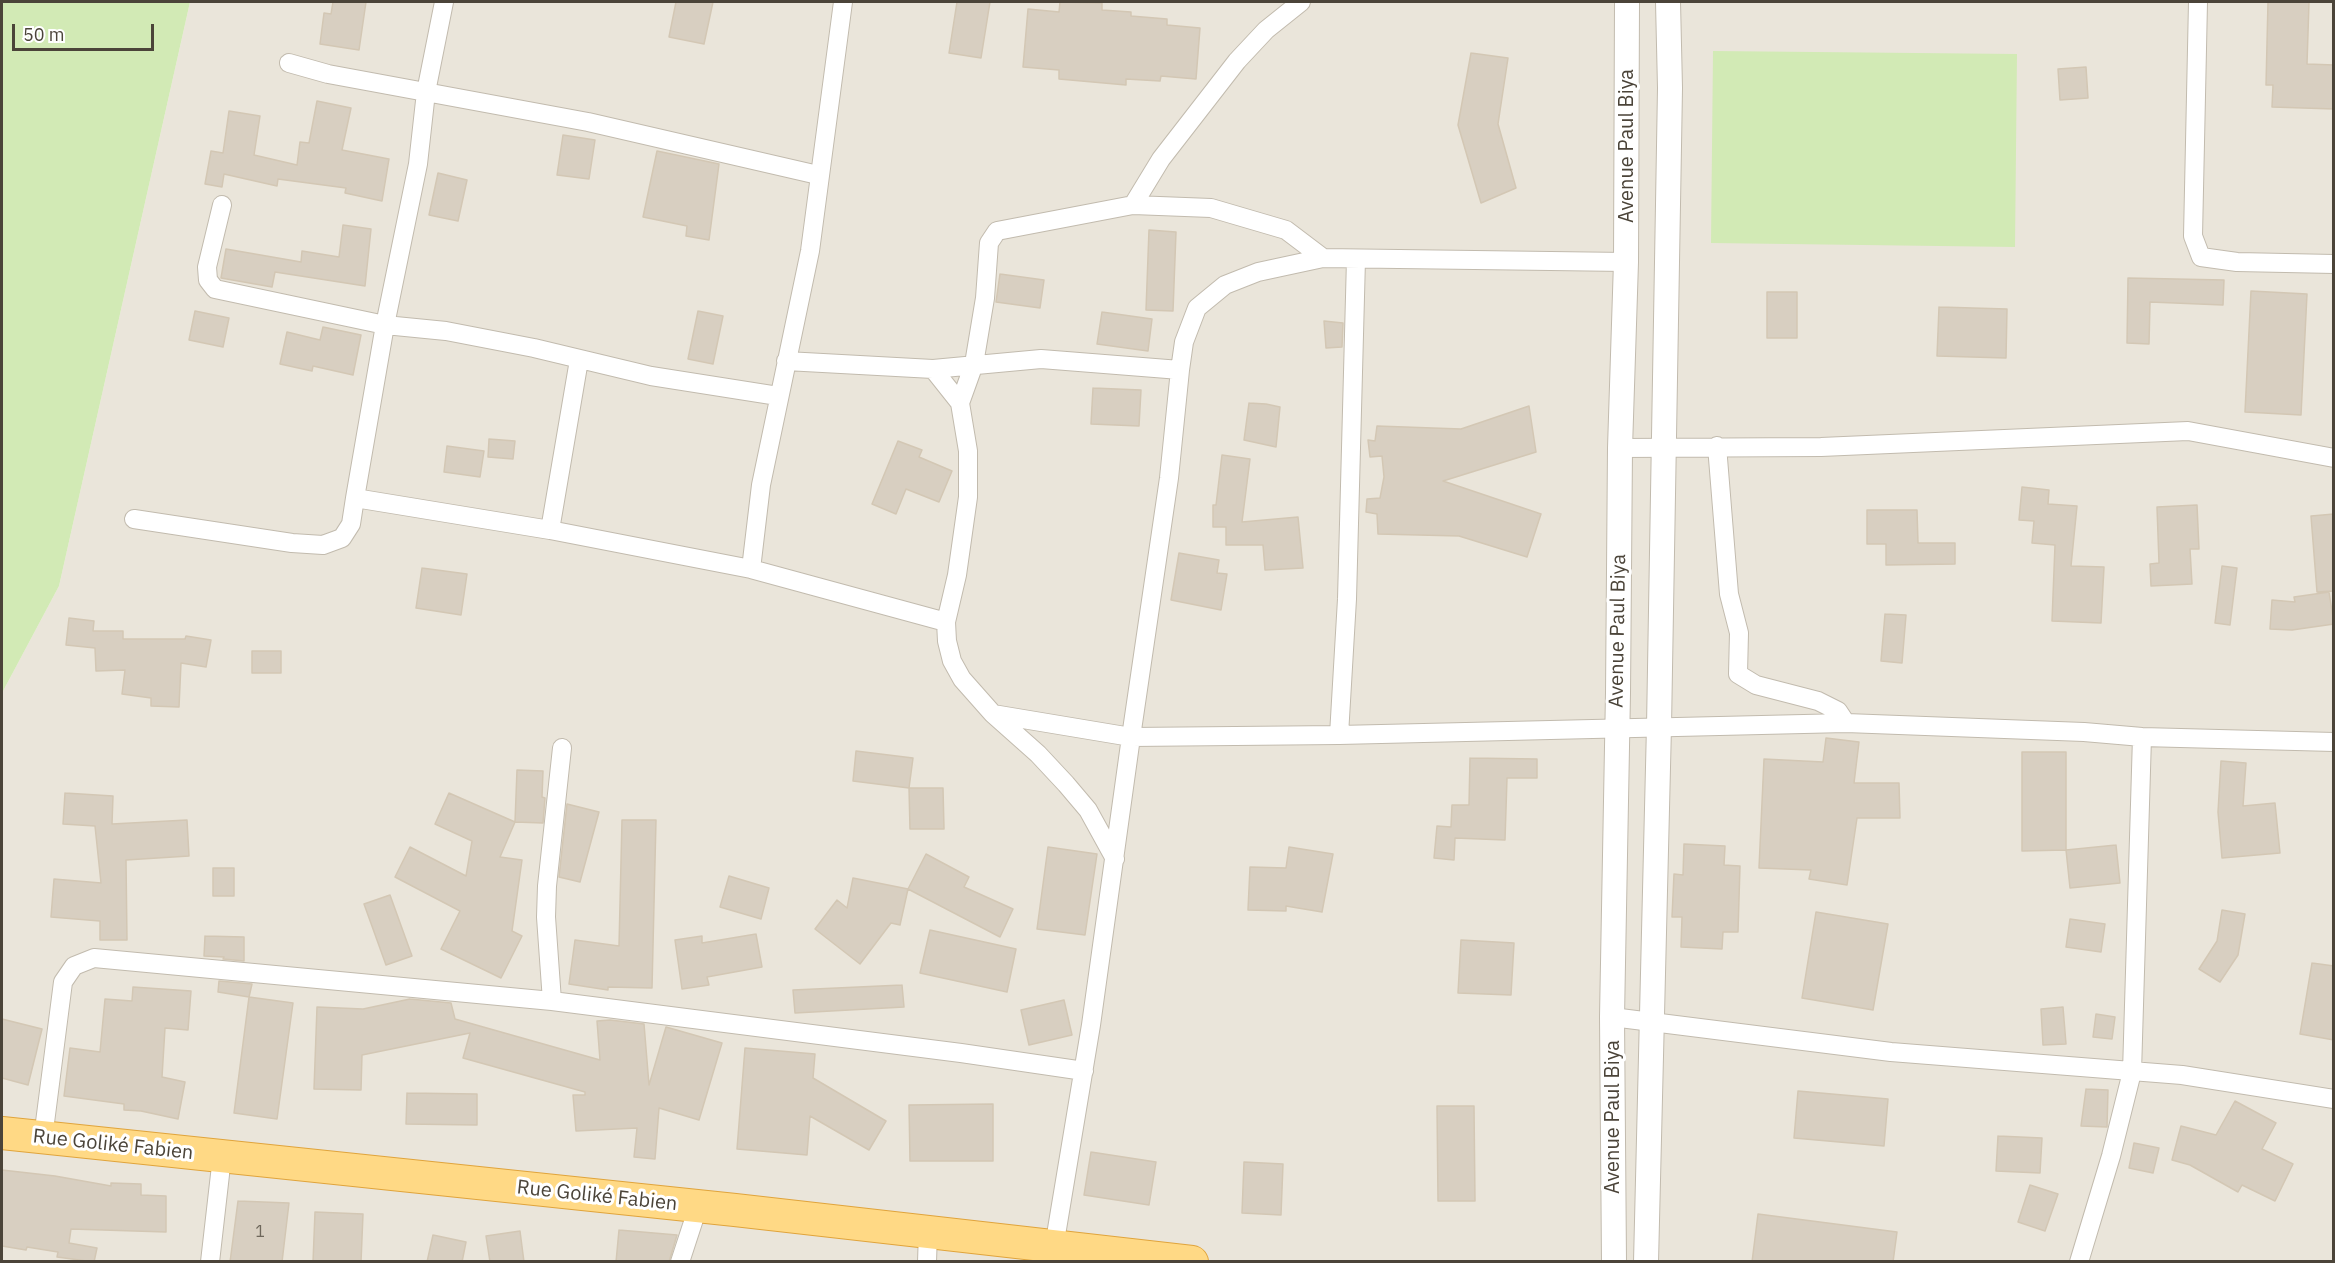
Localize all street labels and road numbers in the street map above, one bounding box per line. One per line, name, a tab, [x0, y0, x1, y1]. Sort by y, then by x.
street label: Avenue Paul Biya	[1615, 69, 1639, 223]
street label: Avenue Paul Biya	[1605, 554, 1631, 708]
street label: Avenue Paul Biya	[1601, 1040, 1625, 1194]
street label: Rue Goliké Fabien	[32, 1125, 194, 1165]
street label: Rue Goliké Fabien	[516, 1176, 678, 1216]

